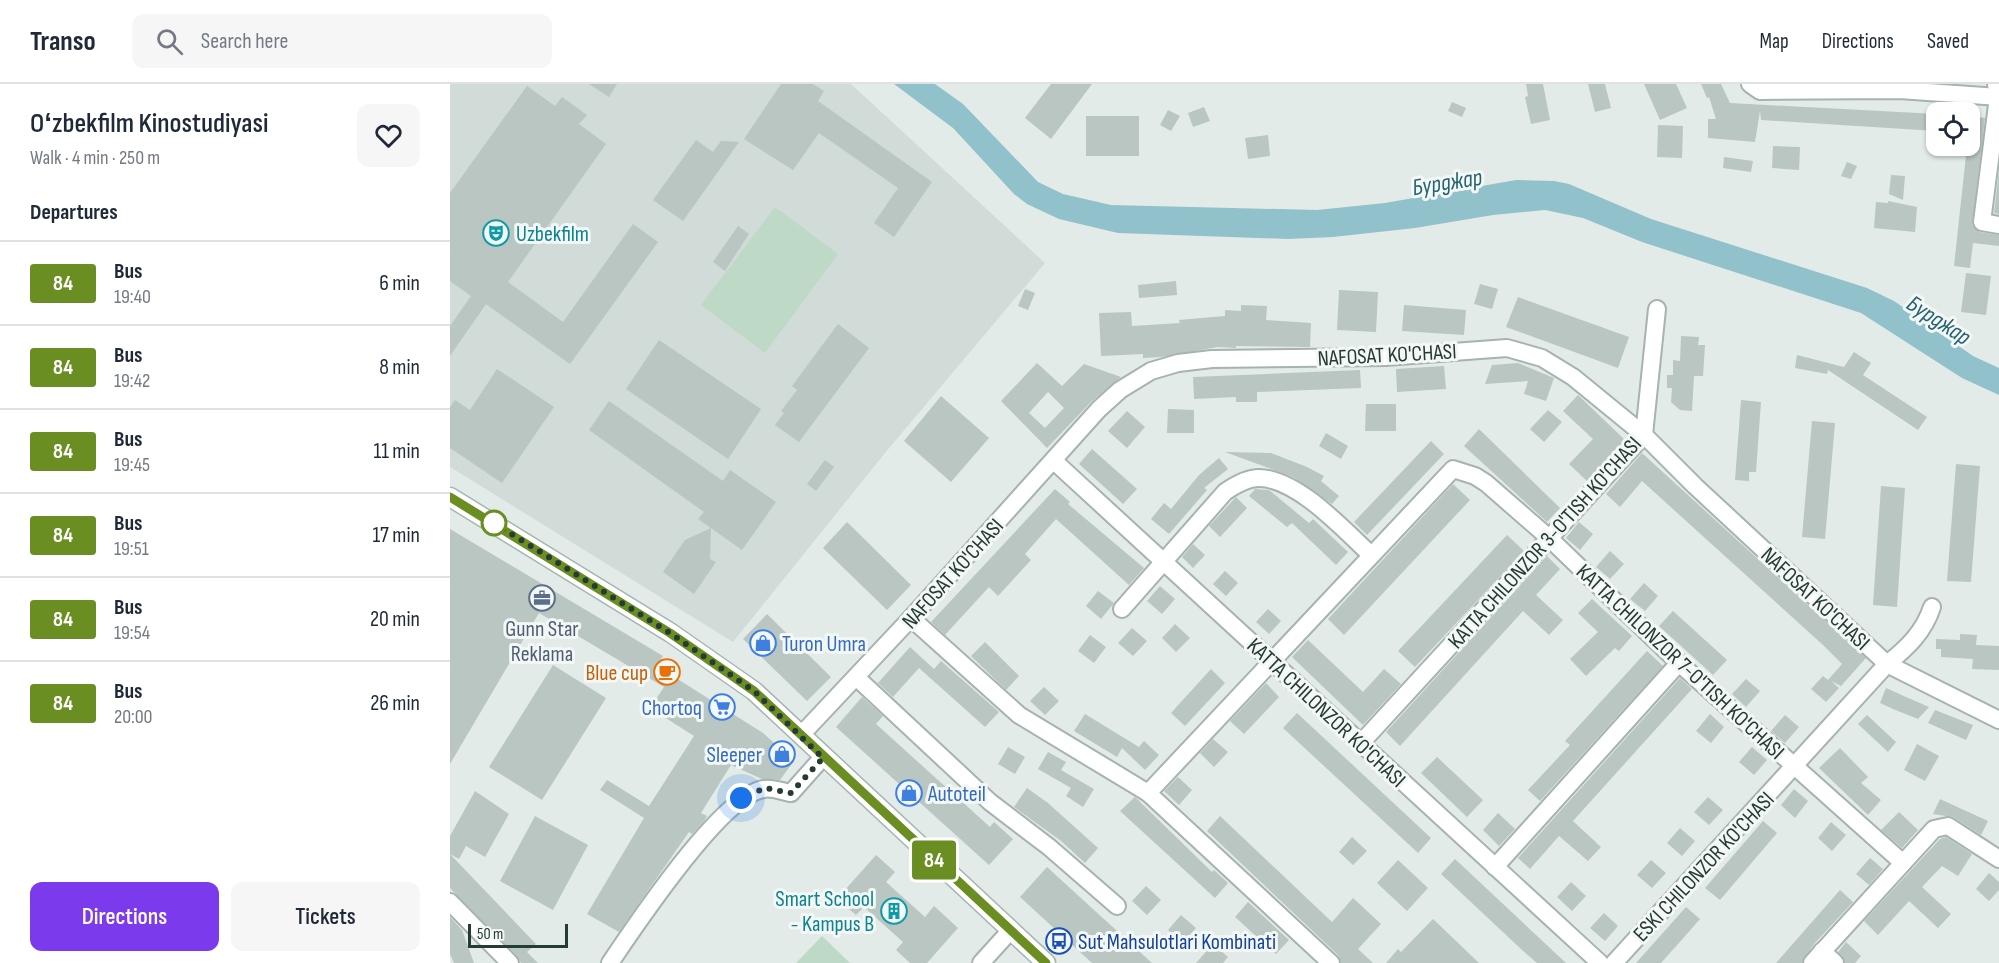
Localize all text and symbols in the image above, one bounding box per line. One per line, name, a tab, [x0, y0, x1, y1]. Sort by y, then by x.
search box	[132, 14, 552, 68]
text: Transo	[30, 25, 96, 58]
icon: search	[153, 25, 186, 58]
text: Search here	[201, 28, 288, 55]
text: Map	[1759, 29, 1789, 54]
text: Directions	[1822, 29, 1894, 54]
text: Saved	[1927, 29, 1969, 54]
map controls	[1926, 102, 1980, 156]
button: locate	[1926, 102, 1980, 156]
button: heart	[357, 104, 420, 167]
text: Oʻzbekfilm Kinostudiyasi	[30, 107, 268, 140]
text: Walk · 4 min · 250 m	[30, 146, 160, 170]
water label: Бурджар	[1410, 163, 1484, 202]
text: Departures	[30, 199, 118, 226]
theatre icon: Uzbekfilm	[481, 218, 511, 248]
place label: Uzbekfilm	[516, 221, 589, 248]
text: Bus	[114, 258, 143, 285]
text: 6 min	[379, 270, 420, 297]
text: 84	[53, 271, 73, 296]
text: 19:40	[114, 285, 151, 309]
water label: Бурджар	[1901, 289, 1976, 352]
street label: NAFOSAT KO'CHASI	[1317, 338, 1457, 373]
text: Bus	[114, 342, 143, 369]
text: 8 min	[379, 354, 420, 381]
text: 84	[53, 355, 73, 380]
text: 19:42	[114, 369, 150, 393]
text: Bus	[114, 426, 143, 453]
street label: KATTA CHILONZOR 3-O'TISH KO'CHASI	[1443, 431, 1648, 655]
text: 11 min	[373, 438, 420, 465]
text: 84	[53, 439, 73, 464]
text: 19:45	[114, 453, 150, 477]
text: Bus	[114, 510, 143, 537]
unlabelled marker	[481, 510, 507, 536]
street label: NAFOSAT KO'CHASI	[897, 513, 1010, 635]
text: 17 min	[372, 522, 420, 549]
text: 84	[53, 523, 73, 548]
text: 19:51	[114, 537, 149, 561]
street label: NAFOSAT KO'CHASI	[1755, 542, 1875, 656]
street label: KATTA CHILONZOR 7-O'TISH KO'CHASI	[1570, 559, 1790, 766]
office icon: Gunn Star Reklama	[527, 583, 557, 613]
text: Bus	[114, 594, 143, 621]
text: 20 min	[370, 606, 420, 633]
text: 84	[53, 607, 73, 632]
place label: Gunn Star Reklama	[505, 616, 579, 668]
text: 19:54	[114, 621, 150, 645]
shop icon: Turon Umra	[748, 628, 778, 658]
place label: Turon Umra	[782, 631, 866, 658]
street label: KATTA CHILONZOR KO'CHASI	[1241, 633, 1411, 794]
cafe icon: Blue cup	[652, 657, 682, 687]
place label: Blue cup	[585, 660, 648, 687]
text: Bus	[114, 678, 143, 705]
text: 26 min	[370, 690, 420, 717]
text: 84	[53, 691, 73, 716]
supermarket icon: Chortoq	[707, 692, 737, 722]
place label: Chortoq	[641, 695, 702, 722]
text: 20:00	[114, 705, 153, 729]
shop icon: Sleeper	[767, 739, 797, 769]
place label: Sleeper	[707, 742, 762, 769]
shop icon: Autoteil	[894, 778, 924, 808]
place label: Autoteil	[927, 781, 986, 808]
your location	[726, 783, 756, 813]
street label: ESKI CHILONZOR KO'CHASI	[1628, 787, 1780, 947]
line badge: 84	[907, 840, 961, 880]
text: 84	[924, 848, 944, 873]
button: Directions	[30, 882, 219, 951]
button: Tickets	[231, 882, 420, 951]
place label: Smart School - Kampus B	[775, 886, 874, 938]
building icon: Smart School - Kampus B	[879, 896, 909, 926]
scale bar	[468, 921, 568, 948]
text: 50 m	[477, 925, 503, 944]
bus stop icon: Sut Mahsulotlari Kombinati	[1044, 926, 1074, 956]
place label: Sut Mahsulotlari Kombinati	[1078, 929, 1276, 956]

